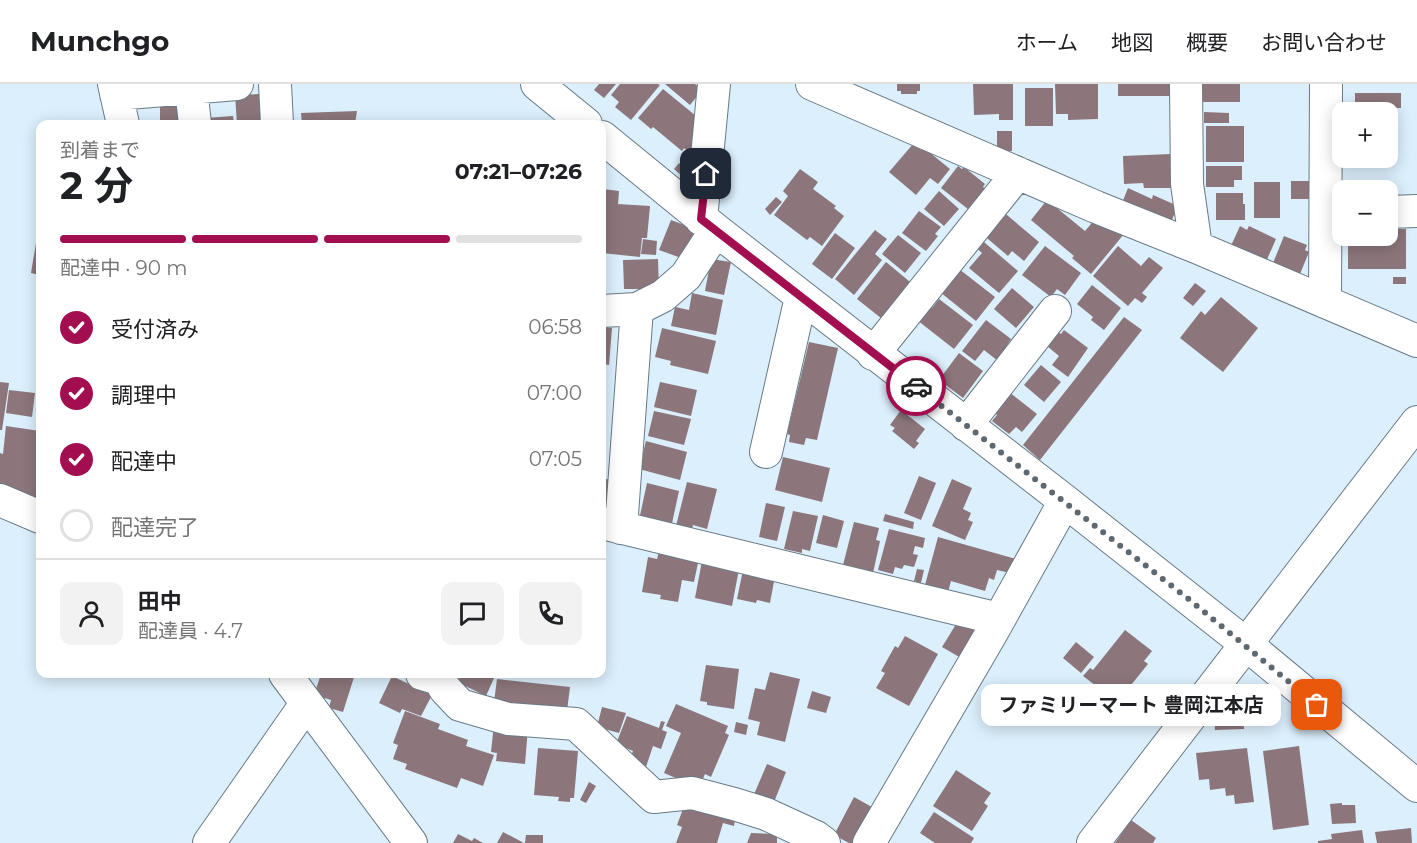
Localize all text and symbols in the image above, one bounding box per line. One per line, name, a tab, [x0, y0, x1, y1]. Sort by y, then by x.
text: Munchgo	[30, 24, 169, 58]
text: ホーム	[1016, 30, 1078, 55]
text: 地図	[1111, 30, 1153, 55]
text: 概要	[1186, 30, 1228, 55]
text: お問い合わせ	[1261, 30, 1387, 55]
map controls	[1332, 102, 1398, 246]
button: +	[1332, 102, 1398, 168]
text: 到着まで	[60, 138, 140, 162]
pin	[680, 148, 731, 199]
icon: home	[689, 157, 722, 190]
text: 07:21–07:26	[455, 158, 582, 185]
text: 2 分	[60, 161, 133, 209]
button: −	[1332, 180, 1398, 246]
text: 配達中 · 90 m	[60, 256, 187, 280]
icon: check	[60, 311, 93, 344]
text: 06:58	[528, 315, 582, 339]
text: 受付済み	[111, 316, 199, 343]
courier	[886, 356, 946, 416]
icon: car	[900, 370, 933, 403]
icon: check	[60, 377, 93, 410]
text: 07:00	[527, 381, 582, 405]
text: 調理中	[111, 382, 177, 409]
icon: check	[60, 443, 93, 476]
text: 07:05	[529, 447, 582, 471]
text: 配達中	[111, 448, 177, 475]
text: 配達完了	[111, 514, 199, 541]
button: person	[60, 582, 123, 645]
button: chat	[441, 582, 504, 645]
button: phone	[519, 582, 582, 645]
text: 田中	[138, 588, 182, 615]
text: 配達員 · 4.7	[138, 619, 243, 643]
pin	[1291, 679, 1342, 730]
callout: ファミリーマート 豊岡江本店	[981, 684, 1281, 726]
icon: bag	[1300, 688, 1333, 721]
text: ファミリーマート 豊岡江本店	[998, 693, 1264, 717]

